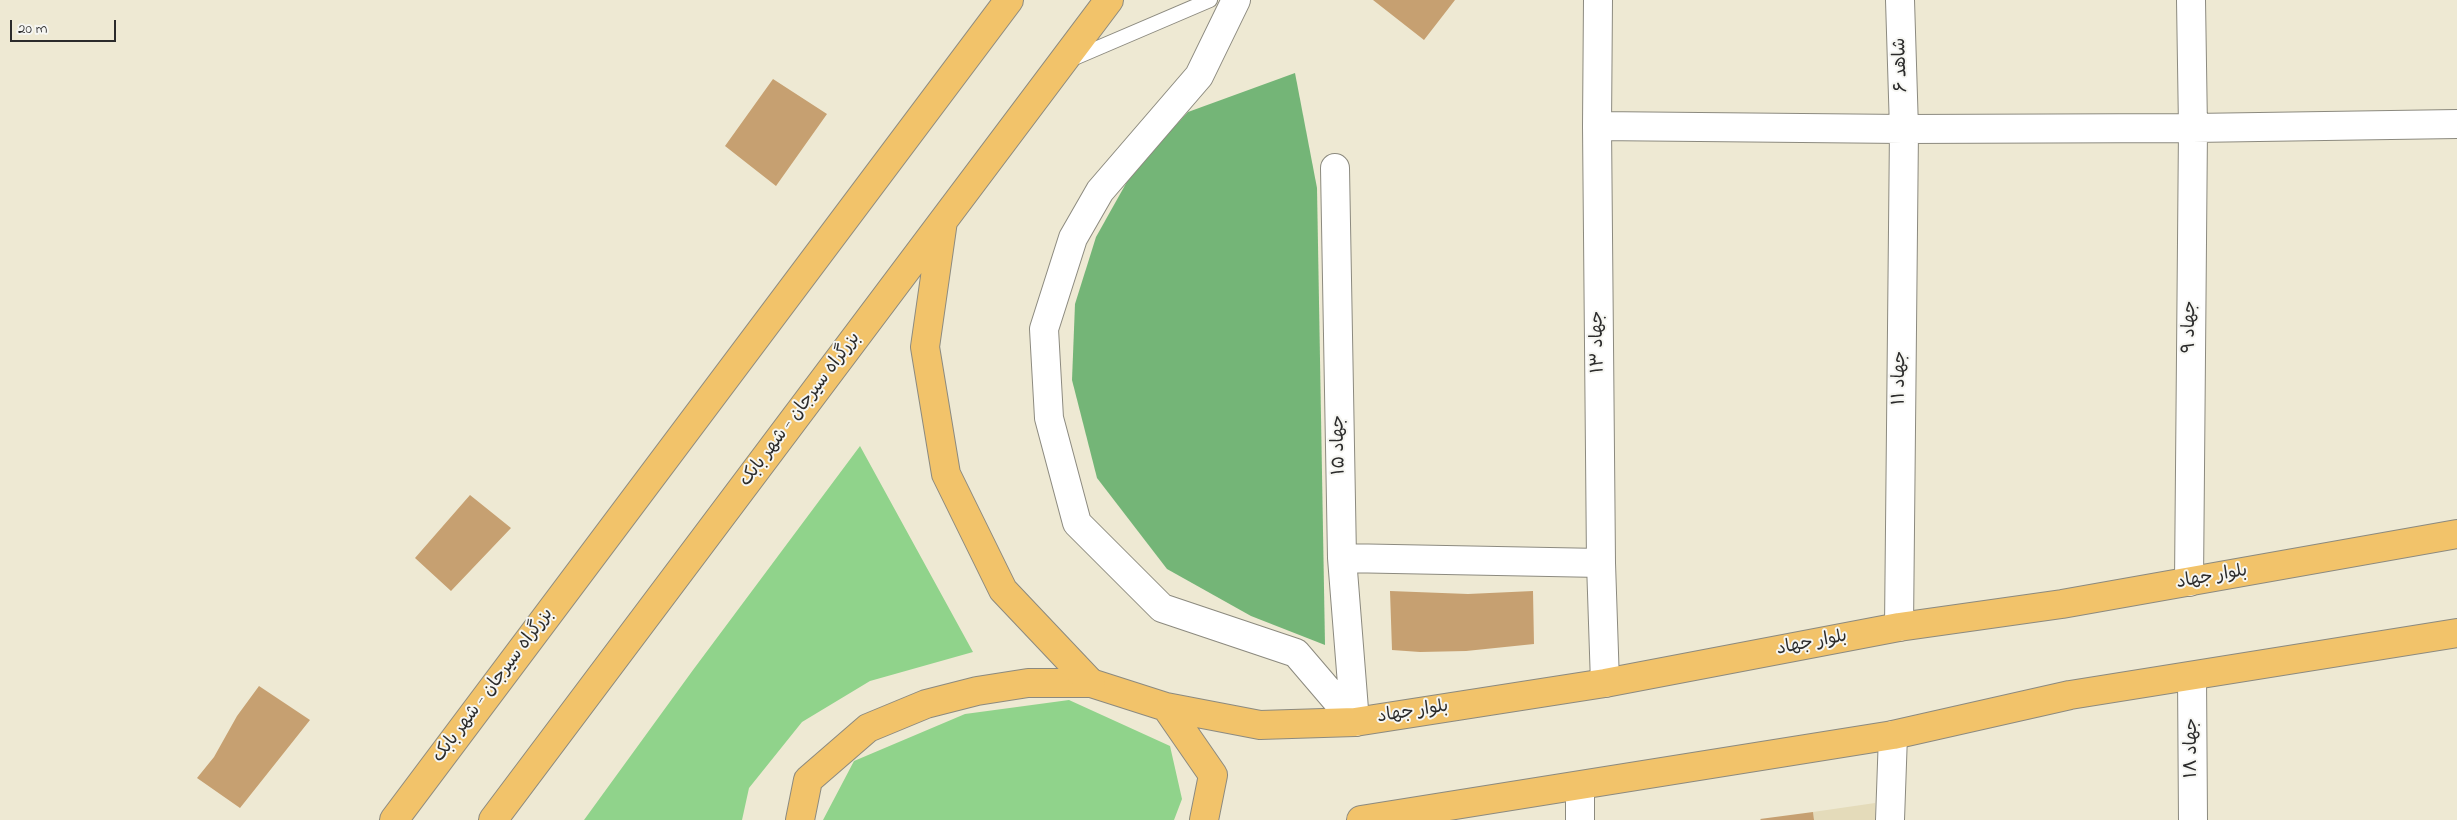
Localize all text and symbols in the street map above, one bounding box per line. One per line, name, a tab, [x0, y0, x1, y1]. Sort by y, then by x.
scale bar	[12, 10, 119, 42]
text: 20 m	[18, 18, 47, 40]
street label: شاهد ۶	[1890, 37, 1914, 93]
street label: جهاد ۹	[2180, 301, 2202, 353]
street label: جهاد ۱۳	[1588, 311, 1610, 373]
street label: بزرگراه سیرجان - شهر بابک	[736, 329, 866, 491]
street label: جهاد ۱۱	[1890, 351, 1912, 405]
street label: جهاد ۱۵	[1329, 415, 1351, 475]
street label: بلوار جهاد	[2175, 561, 2249, 595]
street label: بزرگراه سیرجان - شهر بابک	[429, 605, 559, 767]
street label: بلوار جهاد	[1775, 627, 1849, 661]
street label: بلوار جهاد	[1376, 697, 1450, 729]
street label: جهاد ۱۸	[2182, 718, 2204, 778]

